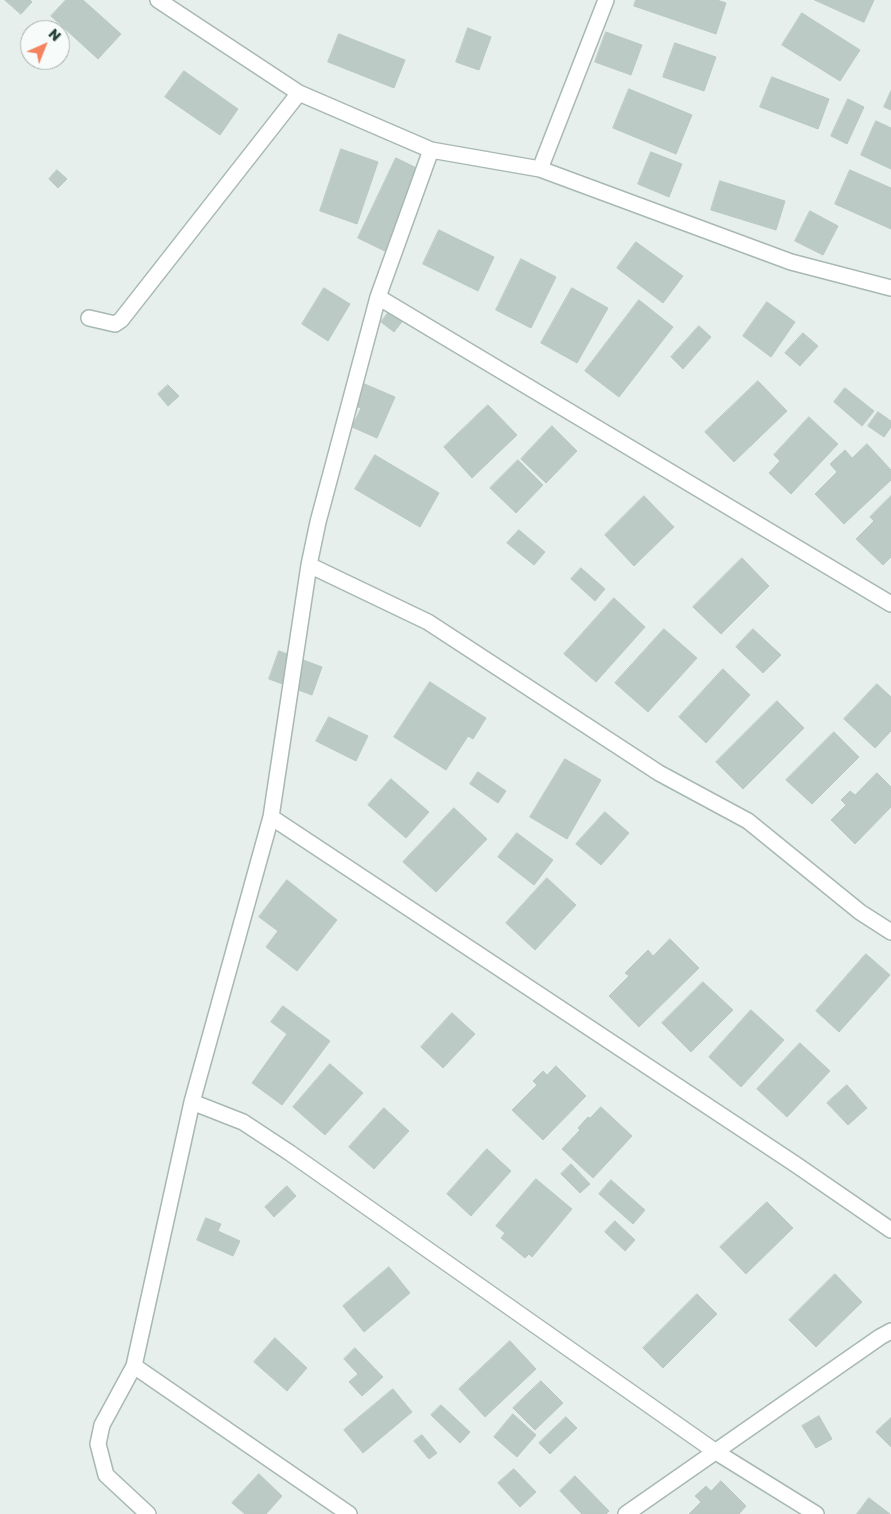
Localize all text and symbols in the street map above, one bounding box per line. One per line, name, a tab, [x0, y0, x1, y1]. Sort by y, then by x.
north arrow	[20, 20, 70, 70]
text: N	[45, 25, 65, 44]

